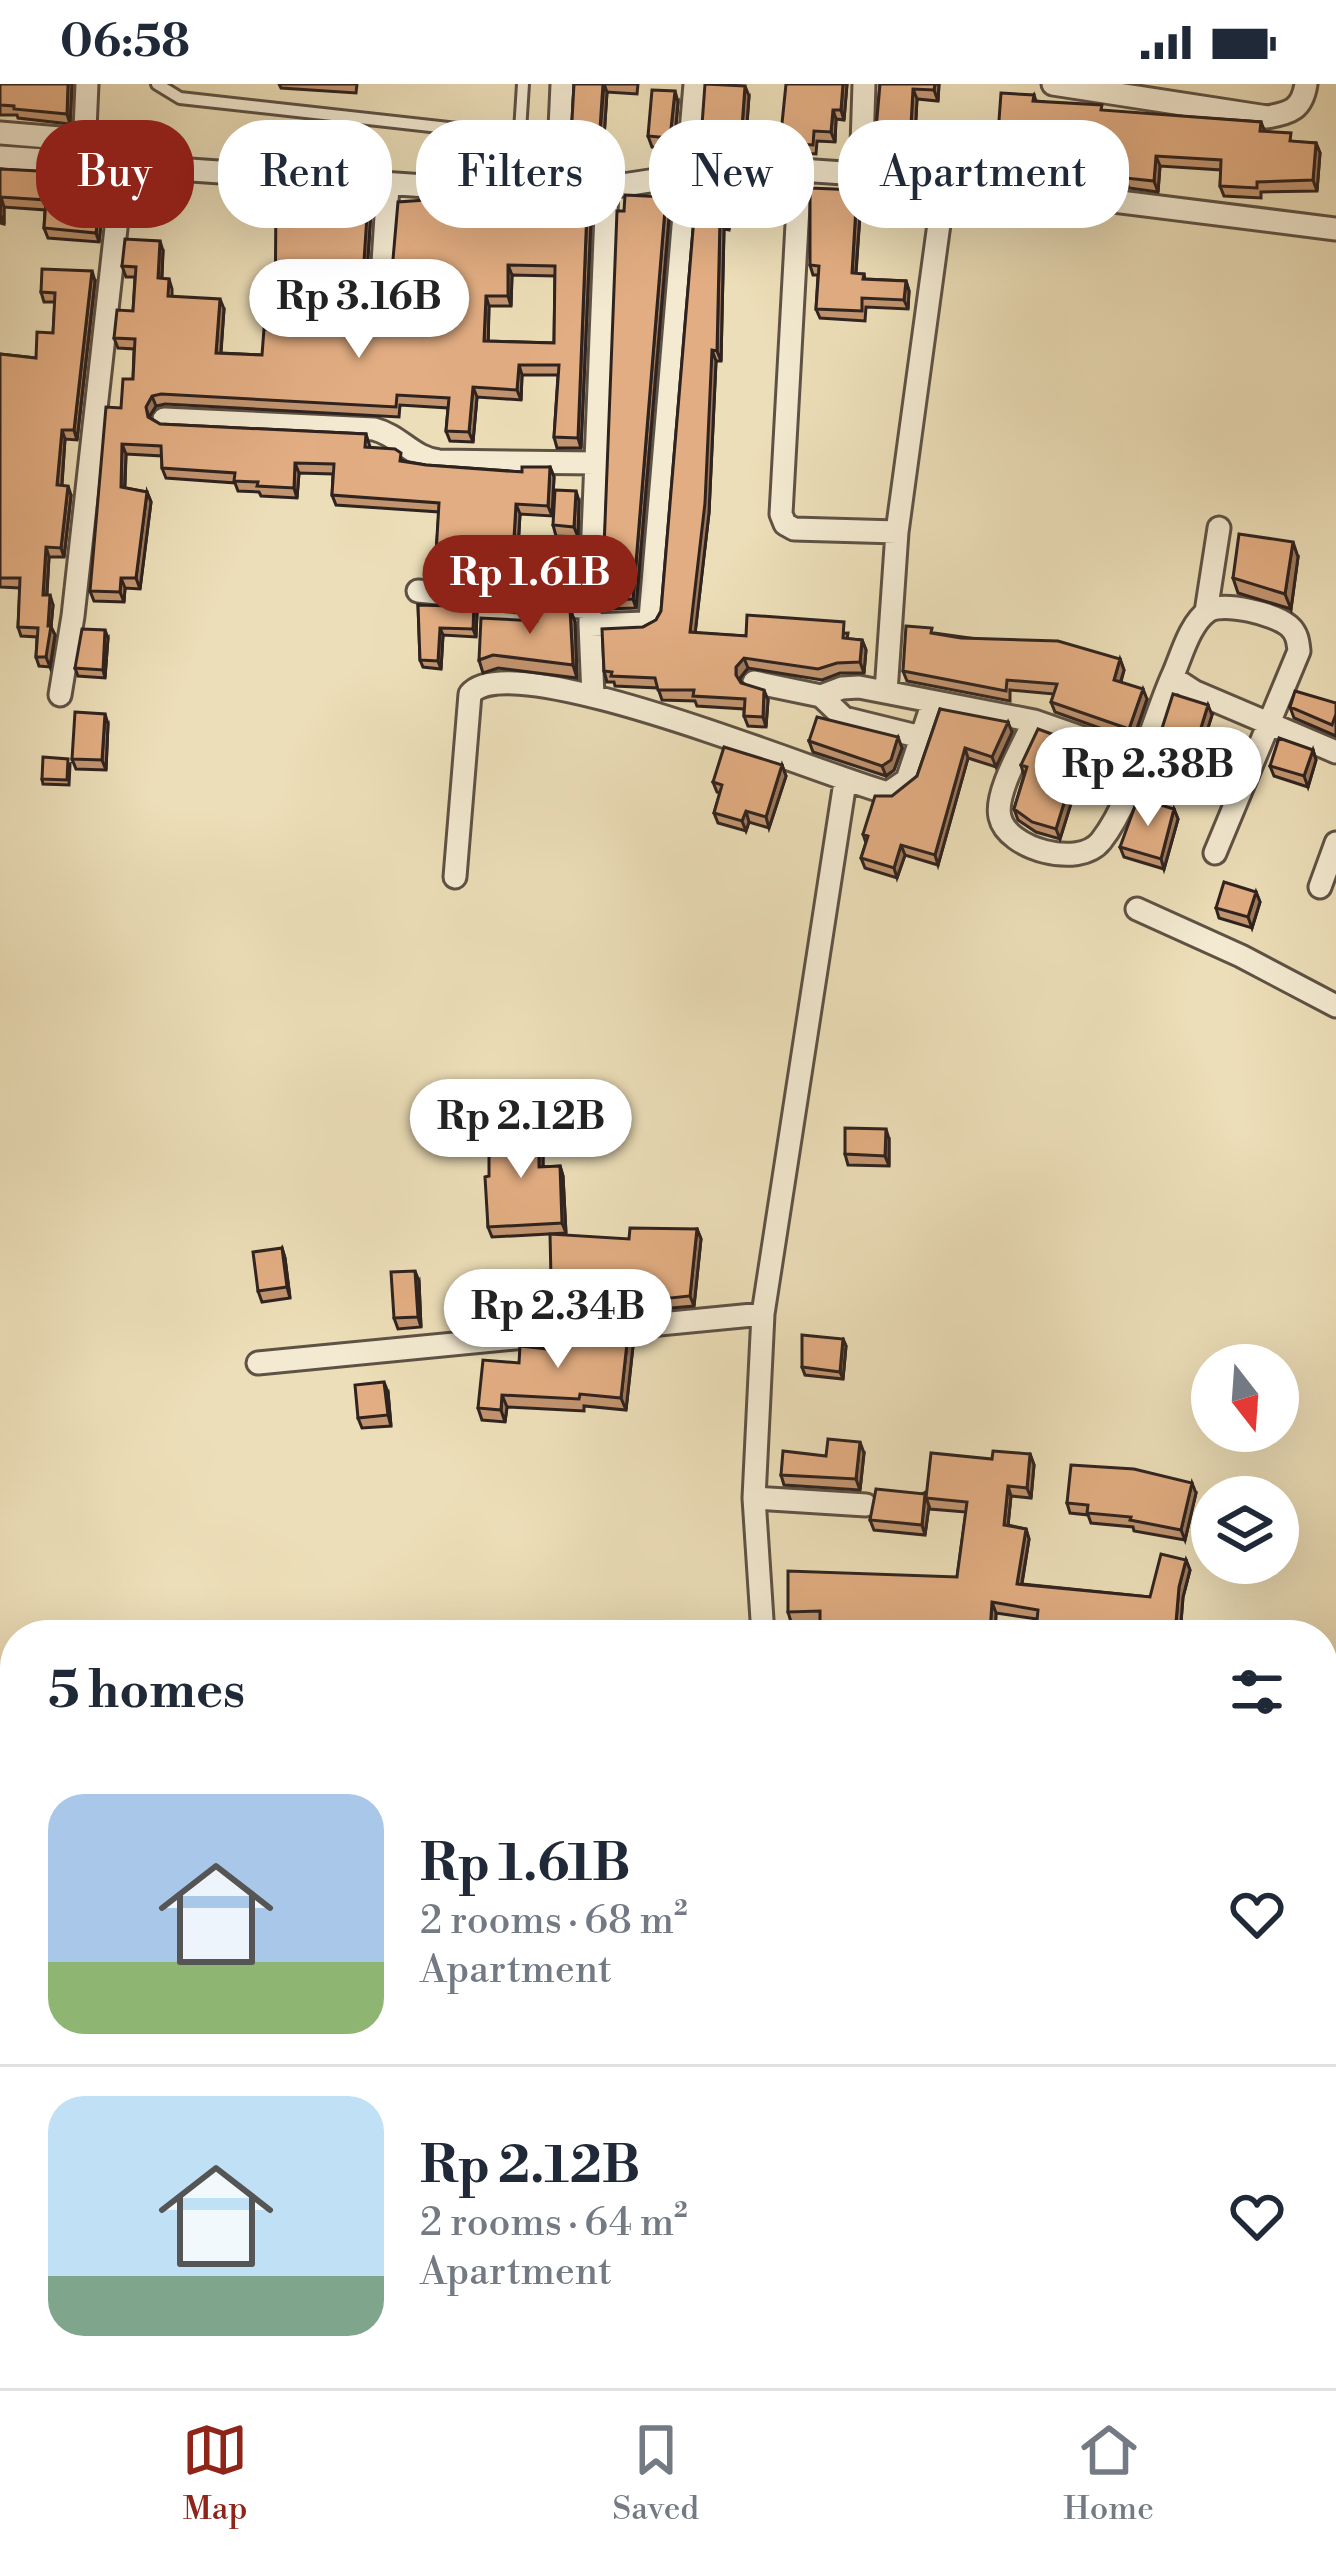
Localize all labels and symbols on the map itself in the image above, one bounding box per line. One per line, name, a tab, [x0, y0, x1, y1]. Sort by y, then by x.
pin: Rp 3.16B	[235, 259, 483, 361]
pin: Rp 1.61B	[406, 535, 654, 637]
pin: Rp 2.38B	[1024, 727, 1272, 829]
pin: Rp 2.12B	[397, 1079, 645, 1181]
pin: Rp 2.34B	[434, 1269, 682, 1371]
north arrow	[1191, 1344, 1299, 1452]

